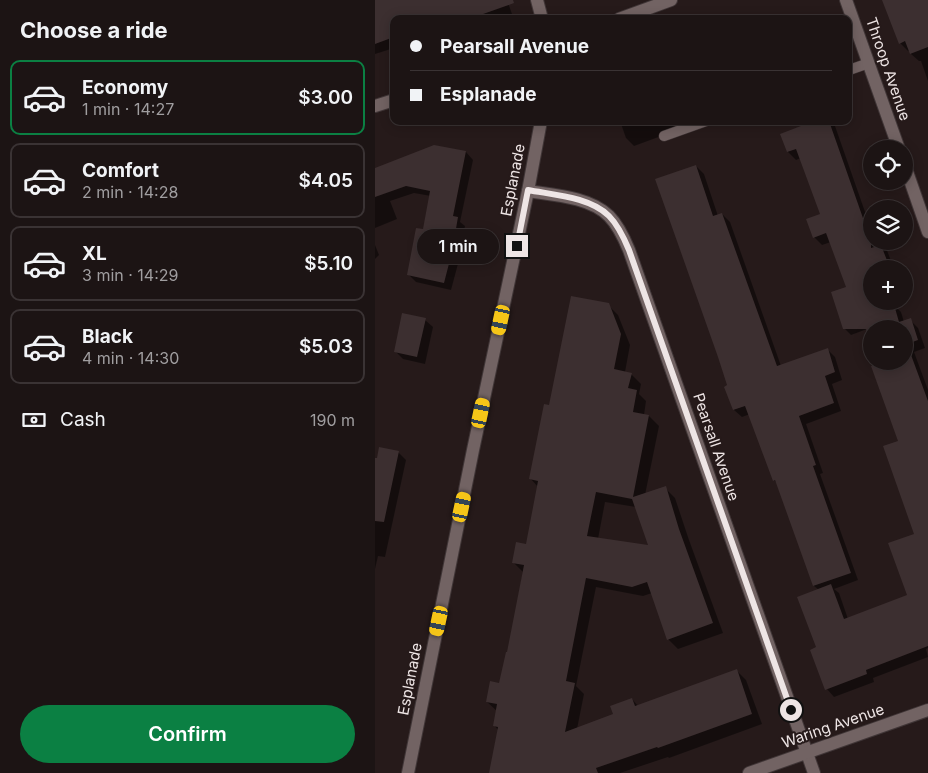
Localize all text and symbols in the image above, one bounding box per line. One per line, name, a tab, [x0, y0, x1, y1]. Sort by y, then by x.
street label: Throop Avenue	[862, 15, 915, 123]
text: Choose a ride	[20, 17, 168, 43]
text: Pearsall Avenue	[440, 35, 589, 58]
icon: car	[22, 75, 67, 120]
text: Economy	[82, 76, 168, 99]
text: Esplanade	[440, 83, 537, 106]
text: $3.00	[298, 86, 353, 109]
text: 1 min · 14:27	[82, 99, 174, 119]
map controls	[863, 140, 913, 370]
button: locate	[863, 140, 913, 190]
street label: Esplanade	[496, 142, 529, 218]
icon: car	[22, 158, 67, 203]
text: Comfort	[82, 159, 159, 182]
text: $4.05	[299, 169, 353, 192]
text: 2 min · 14:28	[82, 182, 178, 202]
button: layers	[863, 200, 913, 250]
callout: 1 min	[417, 228, 499, 264]
route end	[506, 235, 528, 257]
text: 1 min	[438, 236, 478, 256]
icon: car	[22, 241, 67, 286]
text: XL	[82, 242, 107, 265]
text: $5.10	[304, 252, 353, 275]
button: +	[863, 260, 913, 310]
text: 3 min · 14:29	[82, 265, 178, 285]
car	[490, 304, 511, 336]
button: −	[863, 320, 913, 370]
icon: car	[22, 324, 67, 369]
text: Black	[82, 325, 133, 348]
text: $5.03	[299, 335, 353, 358]
text: 4 min · 14:30	[82, 348, 179, 368]
street label: Pearsall Avenue	[689, 390, 744, 503]
car	[470, 397, 491, 429]
icon: cash	[20, 406, 48, 434]
text: Cash	[60, 408, 106, 431]
text: 190 m	[310, 410, 355, 430]
car	[451, 491, 472, 523]
car	[428, 605, 449, 637]
street label: Esplanade	[393, 641, 426, 717]
street label: Waring Avenue	[779, 699, 886, 752]
route start	[780, 699, 802, 721]
button: Confirm	[20, 705, 355, 763]

